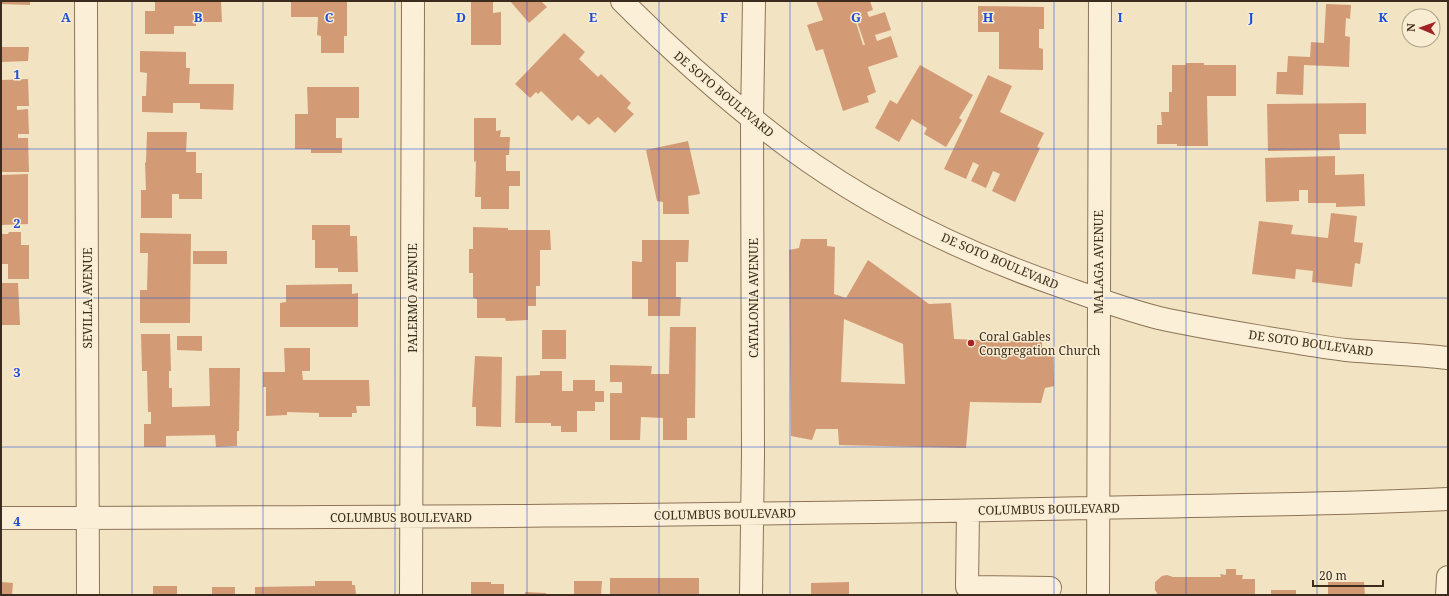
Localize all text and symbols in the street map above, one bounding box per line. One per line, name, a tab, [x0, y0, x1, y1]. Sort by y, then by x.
text: A	[61, 8, 71, 26]
text: B	[194, 8, 203, 26]
text: C	[325, 8, 334, 26]
text: D	[456, 8, 466, 26]
text: E	[589, 8, 598, 26]
text: F	[720, 8, 728, 26]
text: G	[851, 8, 861, 26]
text: H	[983, 8, 994, 26]
text: I	[1117, 8, 1123, 26]
text: J	[1247, 8, 1254, 26]
text: K	[1378, 8, 1388, 26]
north arrow	[1401, 8, 1441, 48]
text: N	[1403, 23, 1418, 32]
street label: DE SOTO BOULEVARD	[670, 47, 778, 141]
text: 1	[13, 65, 21, 83]
street label: MALAGA AVENUE	[1090, 210, 1107, 314]
text: 2	[13, 214, 21, 232]
street label: DE SOTO BOULEVARD	[939, 229, 1062, 294]
street label: CATALONIA AVENUE	[745, 238, 762, 358]
street label: PALERMO AVENUE	[404, 243, 421, 353]
street label: SEVILLA AVENUE	[79, 247, 96, 349]
street label: DE SOTO BOULEVARD	[1247, 326, 1375, 360]
place label: Coral Gables Congregation Church	[979, 328, 1101, 359]
marker: Coral Gables Congregation Church	[966, 338, 976, 348]
text: 3	[13, 363, 21, 381]
street label: COLUMBUS BOULEVARD	[978, 499, 1120, 519]
street label: COLUMBUS BOULEVARD	[654, 504, 796, 524]
street label: COLUMBUS BOULEVARD	[330, 509, 472, 526]
text: 4	[13, 512, 21, 530]
scale bar	[1313, 562, 1383, 588]
text: 20 m	[1319, 567, 1347, 584]

